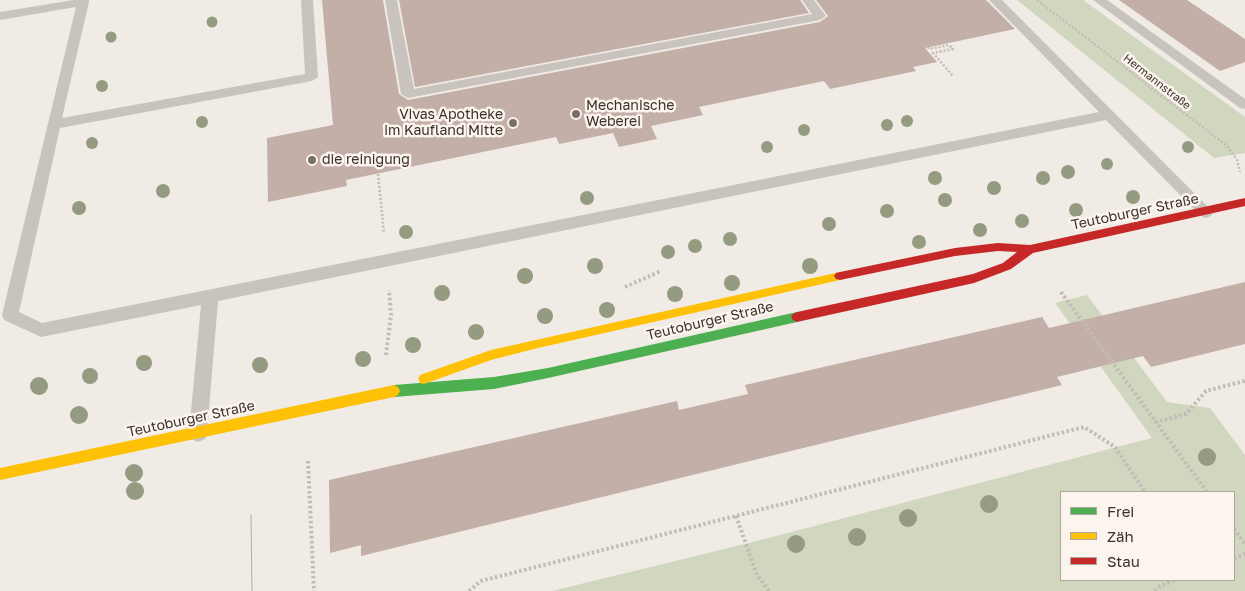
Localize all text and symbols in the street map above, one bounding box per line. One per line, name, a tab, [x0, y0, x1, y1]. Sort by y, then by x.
street label: Hermannstraße	[1121, 52, 1193, 112]
place label: Mechanische Weberei	[586, 98, 674, 130]
place label: Vivas Apotheke im Kaufland Mitte	[384, 107, 503, 140]
marker: Mechanische Weberei	[570, 108, 582, 120]
marker: Vivas Apotheke im Kaufland Mitte	[507, 117, 519, 129]
place label: die reinigung	[322, 152, 410, 168]
marker: die reinigung	[306, 154, 318, 166]
street label: Teutoburger Straße	[1070, 190, 1200, 234]
street label: Teutoburger Straße	[645, 298, 775, 344]
street label: Teutoburger Straße	[126, 397, 256, 441]
legend	[1060, 491, 1235, 581]
text: Frei	[1107, 502, 1134, 520]
text: Zäh	[1107, 527, 1134, 545]
text: Stau	[1107, 552, 1140, 570]

